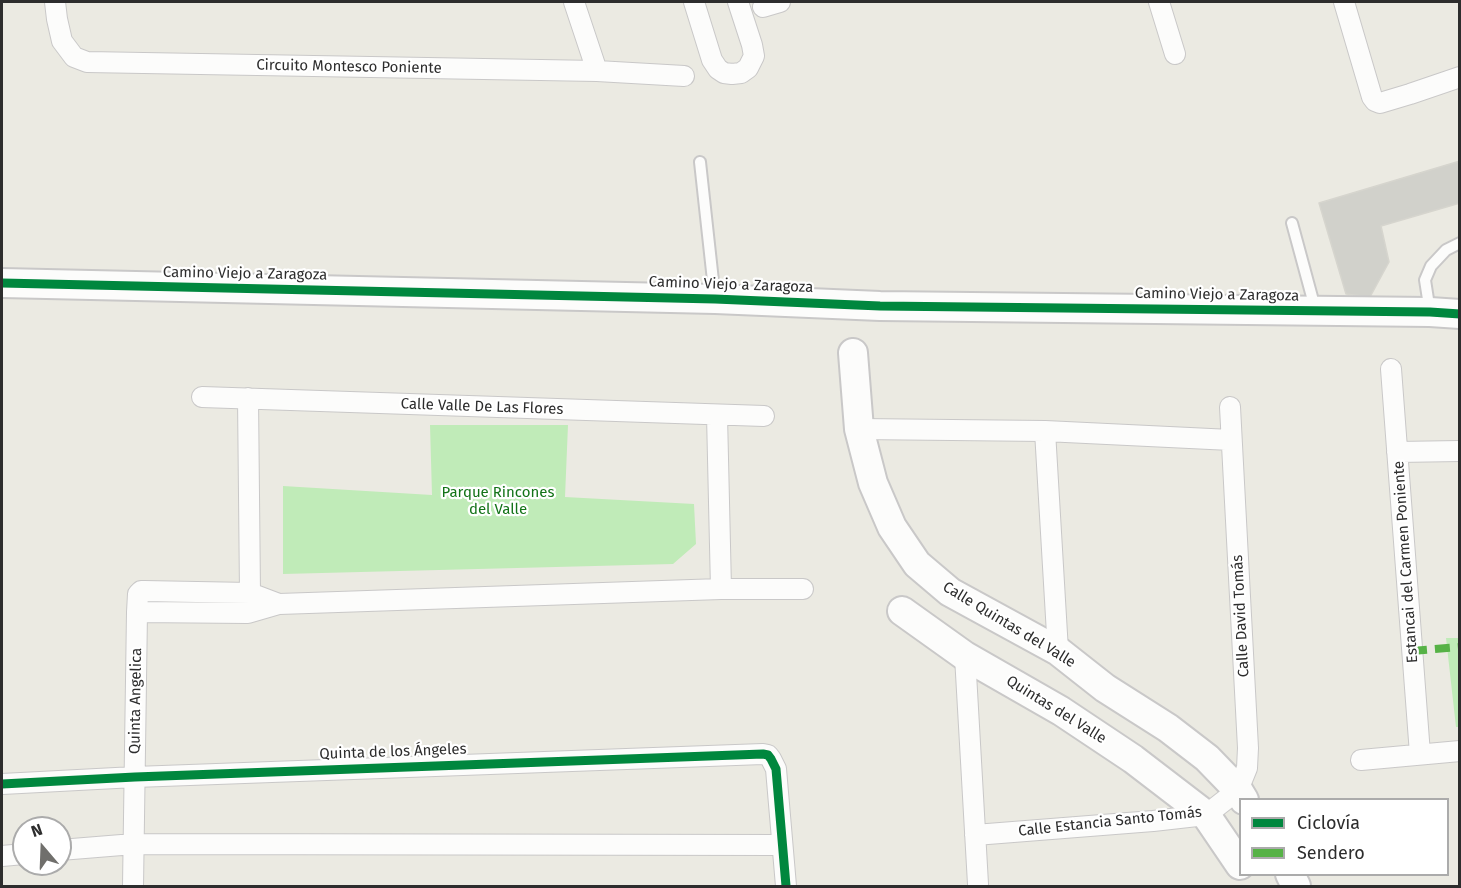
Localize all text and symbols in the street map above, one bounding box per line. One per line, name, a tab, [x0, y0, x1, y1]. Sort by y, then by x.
street label: Circuito Montesco Poniente	[256, 56, 442, 78]
street label: Camino Viejo a Zaragoza	[163, 264, 327, 284]
street label: Camino Viejo a Zaragoza	[648, 273, 814, 297]
street label: Camino Viejo a Zaragoza	[1135, 285, 1299, 305]
street label: Calle Valle De Las Flores	[400, 395, 564, 419]
street label: Estancai del Carmen Poniente	[1390, 460, 1422, 664]
park label: Parque Rincones del Valle	[442, 484, 554, 519]
street label: Calle David Tomás	[1229, 554, 1253, 678]
street label: Calle Quintas del Valle	[939, 578, 1079, 672]
street label: Quinta Angelica	[126, 648, 146, 754]
street label: Quintas del Valle	[1003, 672, 1109, 748]
street label: Quinta de los Ángeles	[319, 740, 467, 764]
legend	[1239, 798, 1449, 876]
street label: Calle Estancia Santo Tomás	[1017, 803, 1203, 841]
text: Ciclovía	[1297, 812, 1360, 834]
north arrow	[12, 816, 72, 876]
text: N	[29, 820, 45, 841]
text: Sendero	[1297, 842, 1365, 864]

